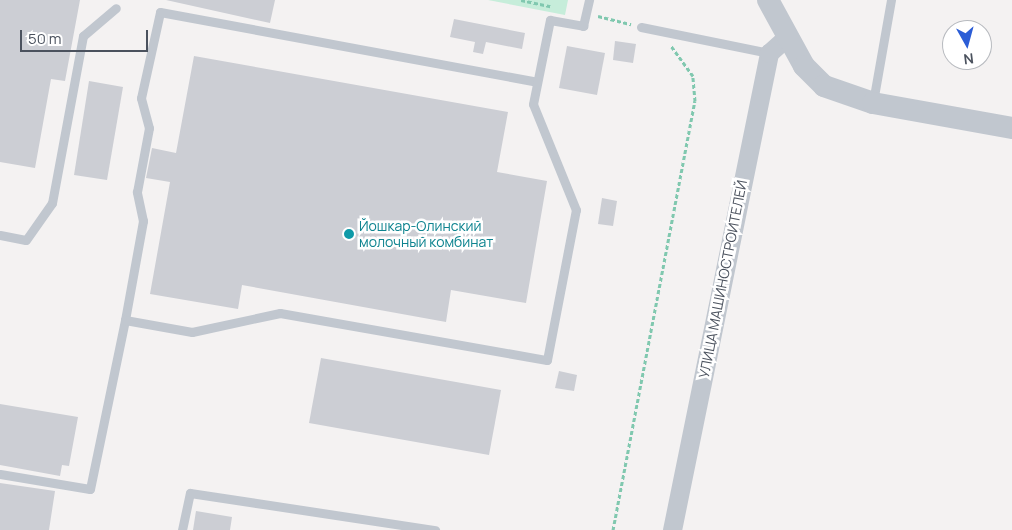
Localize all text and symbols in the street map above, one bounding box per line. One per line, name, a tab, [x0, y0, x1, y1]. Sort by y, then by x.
scale bar	[22, 20, 150, 52]
north arrow	[942, 20, 992, 70]
text: 50 m	[28, 28, 62, 49]
text: N	[963, 49, 975, 69]
street label: УЛИЦА МАШИНОСТРОИТЕЛЕЙ	[696, 178, 750, 380]
place label: Йошкар-Олинский молочный комбинат	[359, 218, 493, 250]
marker: Йошкар-Олинский молочный комбинат	[343, 228, 355, 240]

